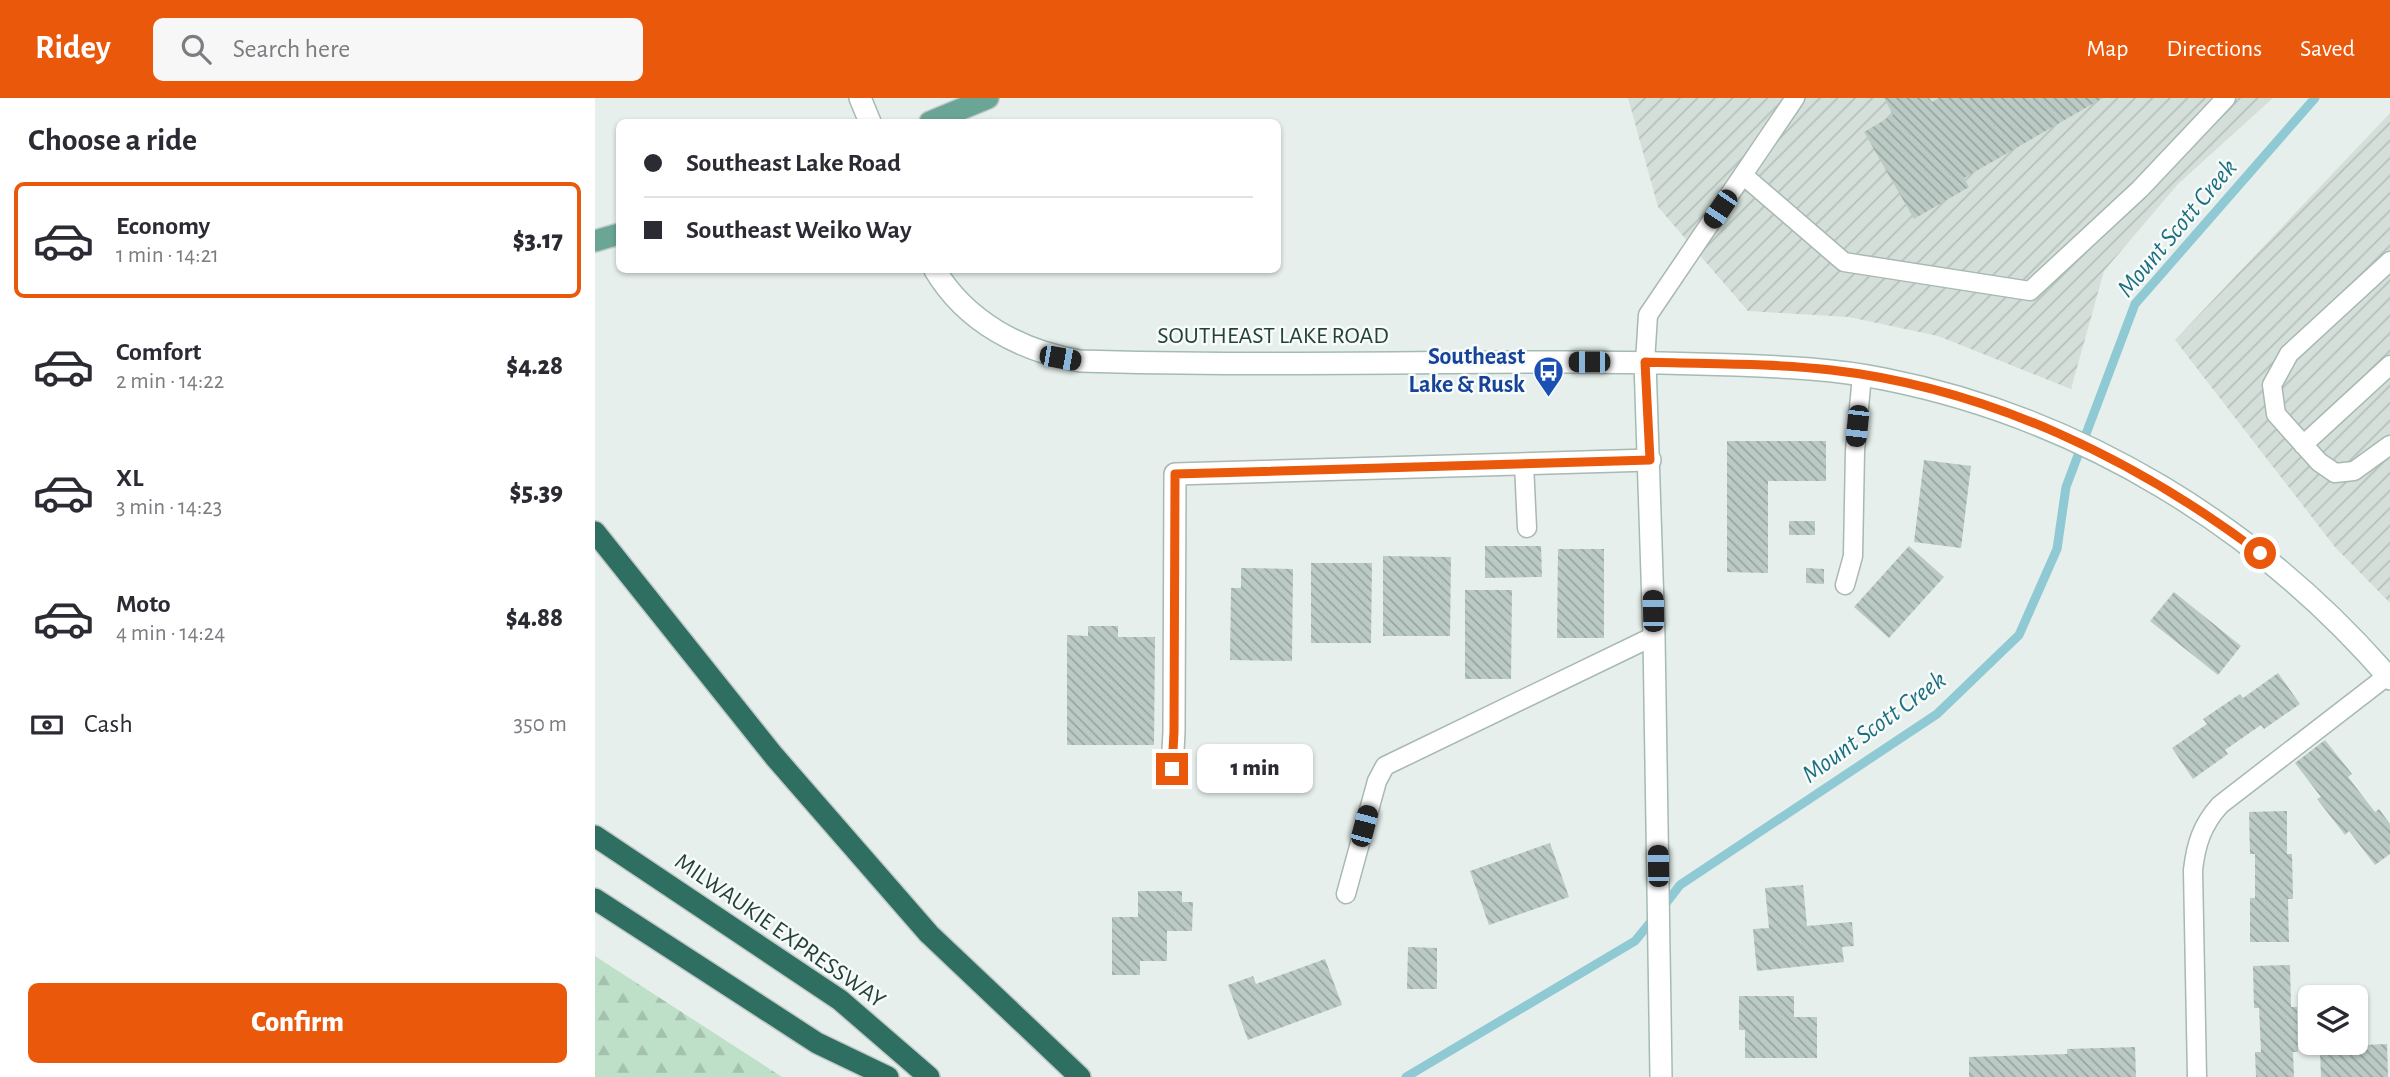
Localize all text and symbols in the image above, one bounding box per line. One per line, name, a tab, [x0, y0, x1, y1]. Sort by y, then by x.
search box	[153, 18, 643, 81]
icon: search	[177, 30, 215, 68]
text: Ridey	[35, 32, 111, 65]
text: Search here	[233, 36, 350, 62]
text: Map	[2086, 37, 2128, 61]
text: Directions	[2166, 37, 2262, 61]
text: Saved	[2300, 37, 2355, 61]
text: Choose a ride	[28, 124, 197, 156]
text: Southeast Lake Road	[686, 150, 901, 176]
water label: Mount Scott Creek	[2112, 154, 2242, 302]
car	[1700, 186, 1741, 232]
icon: car	[32, 209, 95, 272]
text: Economy	[116, 213, 210, 239]
text: Southeast Weiko Way	[686, 217, 912, 243]
text: $3.17	[513, 227, 563, 253]
text: 1 min · 14:21	[116, 244, 219, 267]
street label: SOUTHEAST LAKE ROAD	[1157, 324, 1389, 348]
icon: car	[32, 335, 95, 398]
text: Comfort	[116, 339, 201, 365]
car	[1038, 344, 1083, 372]
place label: Southeast Lake & Rusk	[1409, 345, 1525, 397]
car	[1569, 352, 1611, 373]
text: $4.28	[506, 353, 563, 379]
bus stop icon: Southeast Lake & Rusk	[1531, 354, 1565, 398]
text: 2 min · 14:22	[116, 370, 224, 393]
car	[1845, 404, 1870, 448]
icon: car	[32, 461, 95, 524]
text: XL	[116, 465, 143, 491]
text: $5.39	[510, 479, 563, 505]
text: 3 min · 14:23	[116, 496, 222, 519]
route start	[2244, 537, 2276, 569]
icon: car	[32, 587, 95, 650]
car	[1643, 590, 1664, 632]
text: Moto	[116, 591, 171, 617]
text: $4.88	[506, 605, 563, 631]
text: 4 min · 14:24	[116, 622, 225, 645]
water label: Mount Scott Creek	[1797, 666, 1951, 788]
icon: cash	[28, 706, 66, 744]
text: Cash	[84, 711, 133, 737]
text: 350 m	[514, 713, 567, 736]
callout: 1 min	[1197, 744, 1312, 794]
route end	[1156, 753, 1188, 785]
text: 1 min	[1231, 757, 1279, 780]
car	[1349, 803, 1380, 849]
car	[1648, 845, 1669, 887]
street label: MILWAUKIE EXPRESSWAY	[670, 849, 890, 1013]
button: Confirm	[28, 983, 567, 1063]
map controls	[2298, 985, 2368, 1055]
button: layers	[2298, 985, 2368, 1055]

